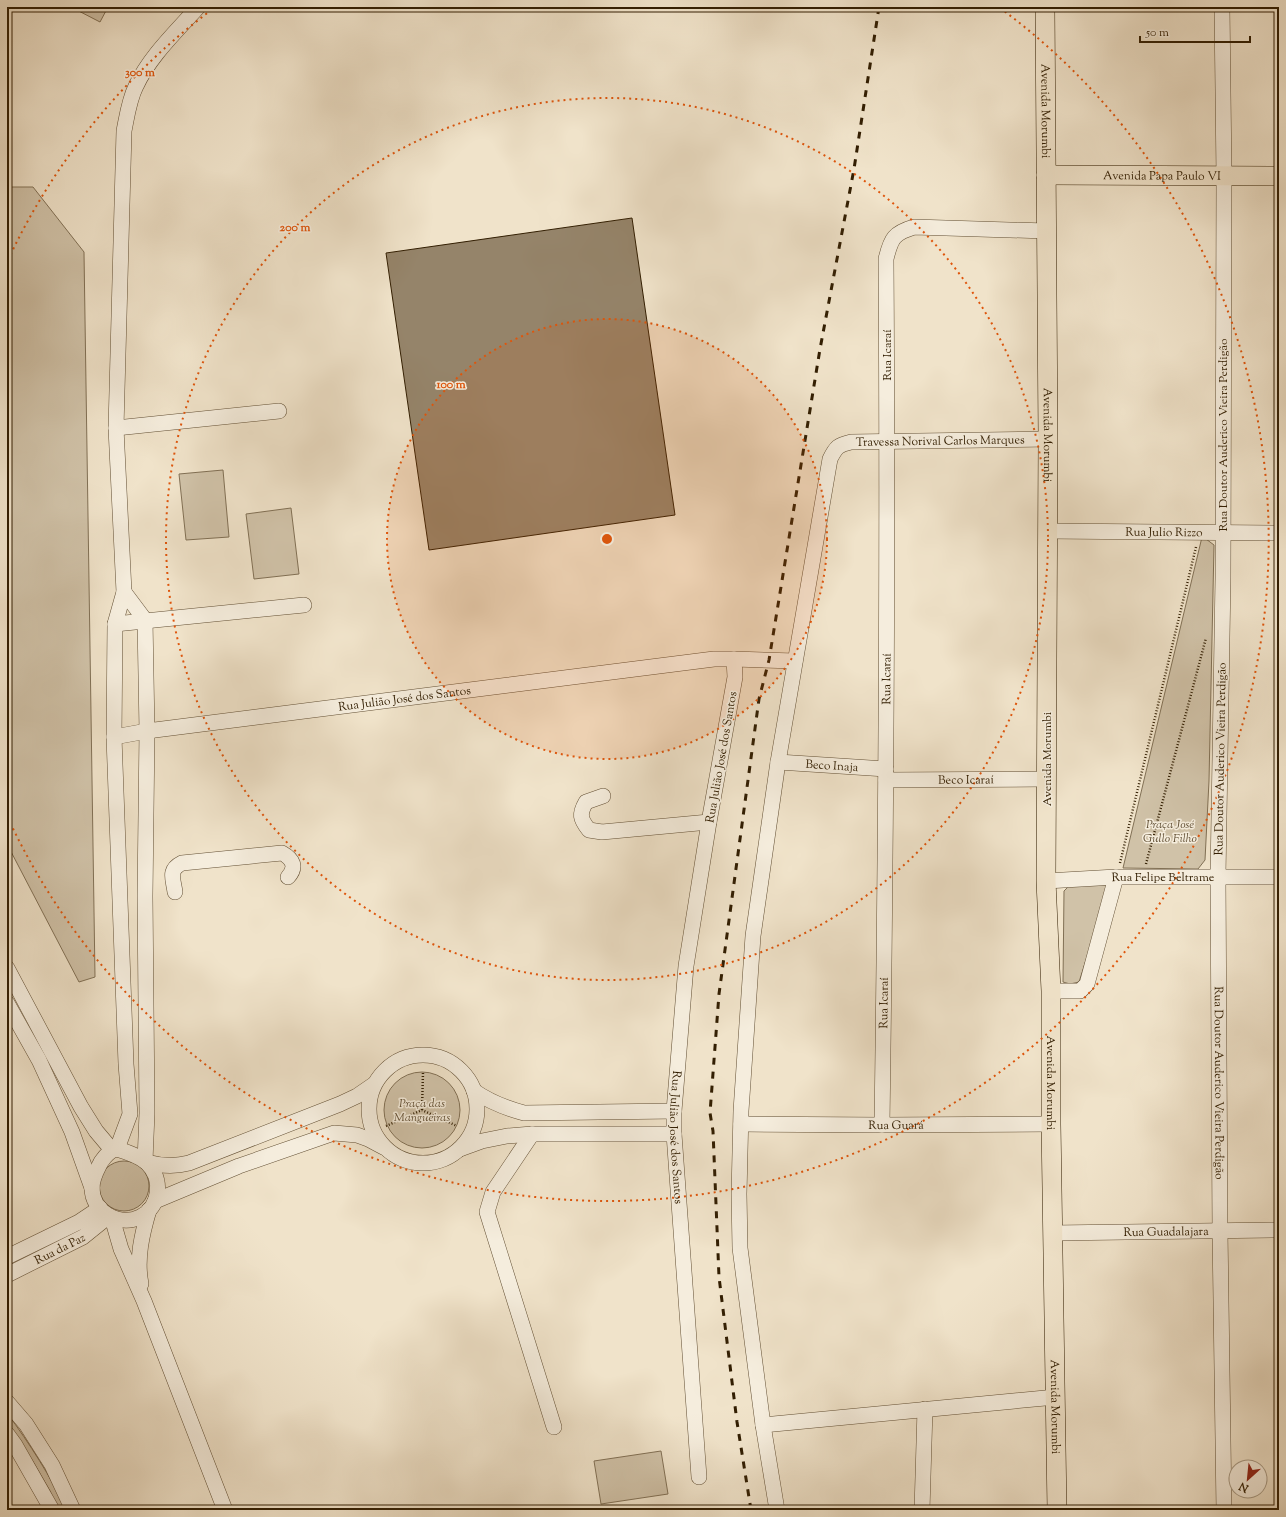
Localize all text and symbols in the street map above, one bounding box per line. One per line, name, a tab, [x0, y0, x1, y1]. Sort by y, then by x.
scale bar	[1140, 18, 1250, 44]
text: 50 m	[1145, 24, 1169, 42]
text: 300 m	[125, 64, 155, 82]
street label: Avenida Morumbi	[1035, 64, 1054, 159]
street label: Avenida Papa Paulo VI	[1103, 167, 1221, 186]
text: 200 m	[280, 219, 310, 237]
street label: Rua Icaraí	[879, 329, 897, 381]
street label: Rua Doutor Auderico Vieira Perdigão	[1215, 338, 1233, 531]
text: 100 m	[435, 376, 466, 394]
street label: Avenida Morumbi	[1038, 388, 1056, 483]
street label: Travessa Norival Carlos Marques	[855, 431, 1025, 452]
street label: Rua Julio Rizzo	[1125, 524, 1203, 542]
centre of rings	[600, 532, 614, 546]
street label: Rua Icaraí	[878, 653, 896, 705]
street label: Rua Doutor Auderico Vieira Perdigão	[1210, 662, 1232, 856]
street label: Rua Julião José dos Santos	[337, 682, 472, 717]
street label: Rua Julião José dos Santos	[702, 690, 742, 824]
street label: Avenida Morumbi	[1039, 711, 1057, 806]
street label: Beco Inaja	[805, 756, 859, 777]
street label: Beco Icaraí	[938, 771, 995, 790]
park label: Praça José Gullo Filho	[1143, 816, 1197, 848]
street label: Rua Felipe Beltrame	[1111, 869, 1215, 887]
street label: Rua Icaraí	[875, 977, 894, 1029]
street label: Rua Doutor Auderico Vieira Perdigão	[1209, 986, 1228, 1180]
street label: Avenida Morumbi	[1041, 1036, 1059, 1131]
street label: Rua Julião José dos Santos	[664, 1070, 687, 1205]
park label: Praça das Mangueiras	[394, 1095, 450, 1127]
street label: Rua Guará	[868, 1117, 924, 1135]
street label: Rua Guadalajara	[1123, 1223, 1209, 1242]
street label: Rua da Paz	[32, 1229, 89, 1270]
street label: Avenida Morumbi	[1045, 1359, 1064, 1455]
north arrow	[1228, 1459, 1268, 1499]
text: N	[1236, 1478, 1252, 1497]

